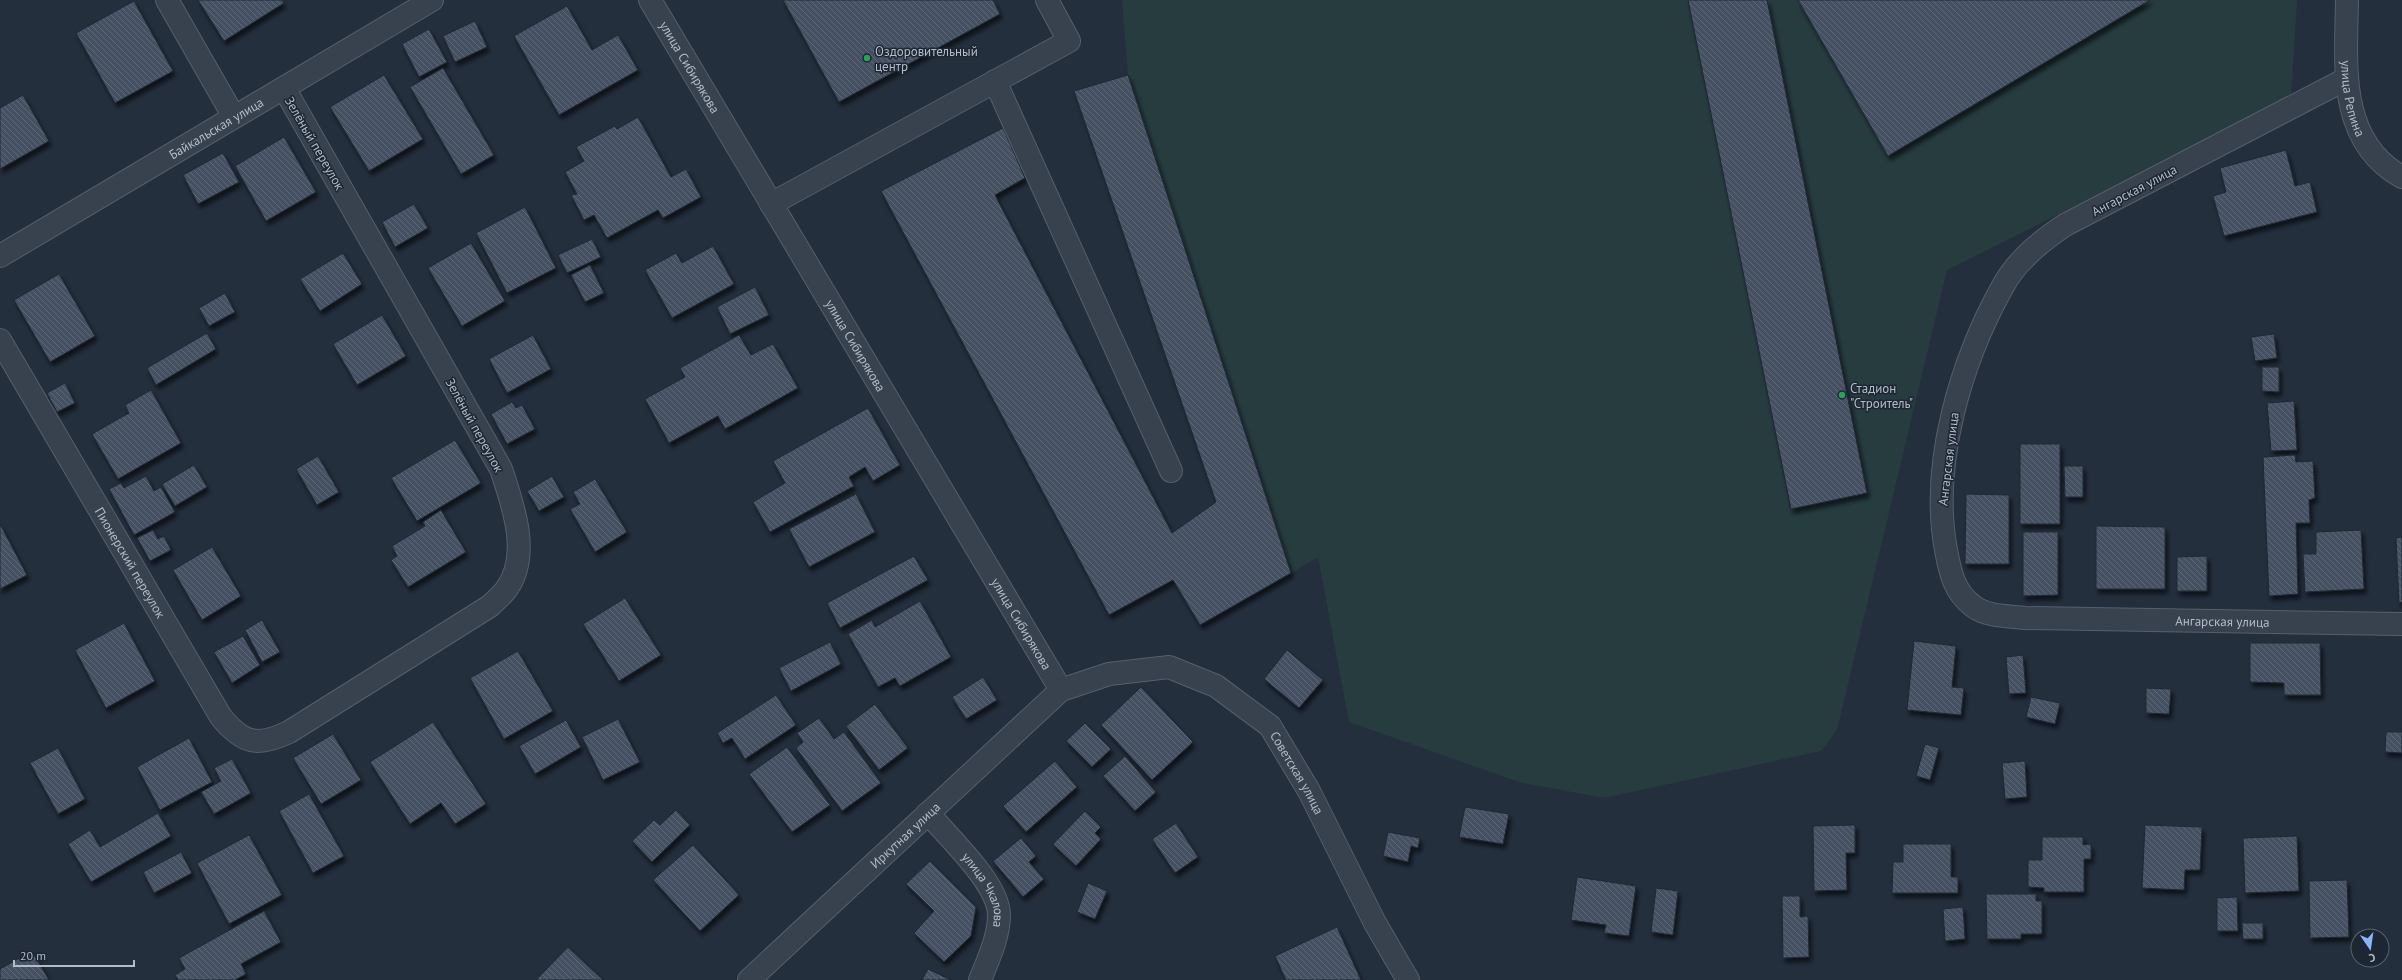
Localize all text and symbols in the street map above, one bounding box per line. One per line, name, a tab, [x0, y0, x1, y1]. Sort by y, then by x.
street label: улица Сибирякова	[655, 18, 724, 116]
place label: Оздоровительный центр	[875, 43, 978, 75]
marker: Оздоровительный центр	[862, 53, 872, 63]
street label: улица Репина	[2337, 60, 2369, 139]
street label: Зелёный переулок	[281, 93, 349, 194]
street label: Байкальская улица	[166, 94, 267, 163]
street label: Ангарская улица	[2089, 161, 2180, 220]
street label: улица Сибирякова	[821, 296, 889, 395]
street label: Зелёный переулок	[442, 375, 508, 476]
place label: Стадион "Строитель"	[1850, 380, 1913, 412]
marker: Стадион "Строитель"	[1837, 390, 1847, 400]
street label: Ангарская улица	[1934, 411, 1963, 507]
street label: Пионерский переулок	[91, 504, 170, 622]
street label: улица Сибирякова	[987, 575, 1055, 673]
street label: Ангарская улица	[2175, 612, 2270, 631]
street label: Советская улица	[1266, 728, 1327, 817]
street label: Иркутная улица	[867, 799, 944, 872]
street label: улица Чкалова	[958, 849, 1007, 929]
north arrow	[2350, 928, 2390, 968]
scale bar	[14, 942, 134, 968]
text: 20 m	[20, 948, 46, 963]
text: С	[2368, 950, 2377, 965]

